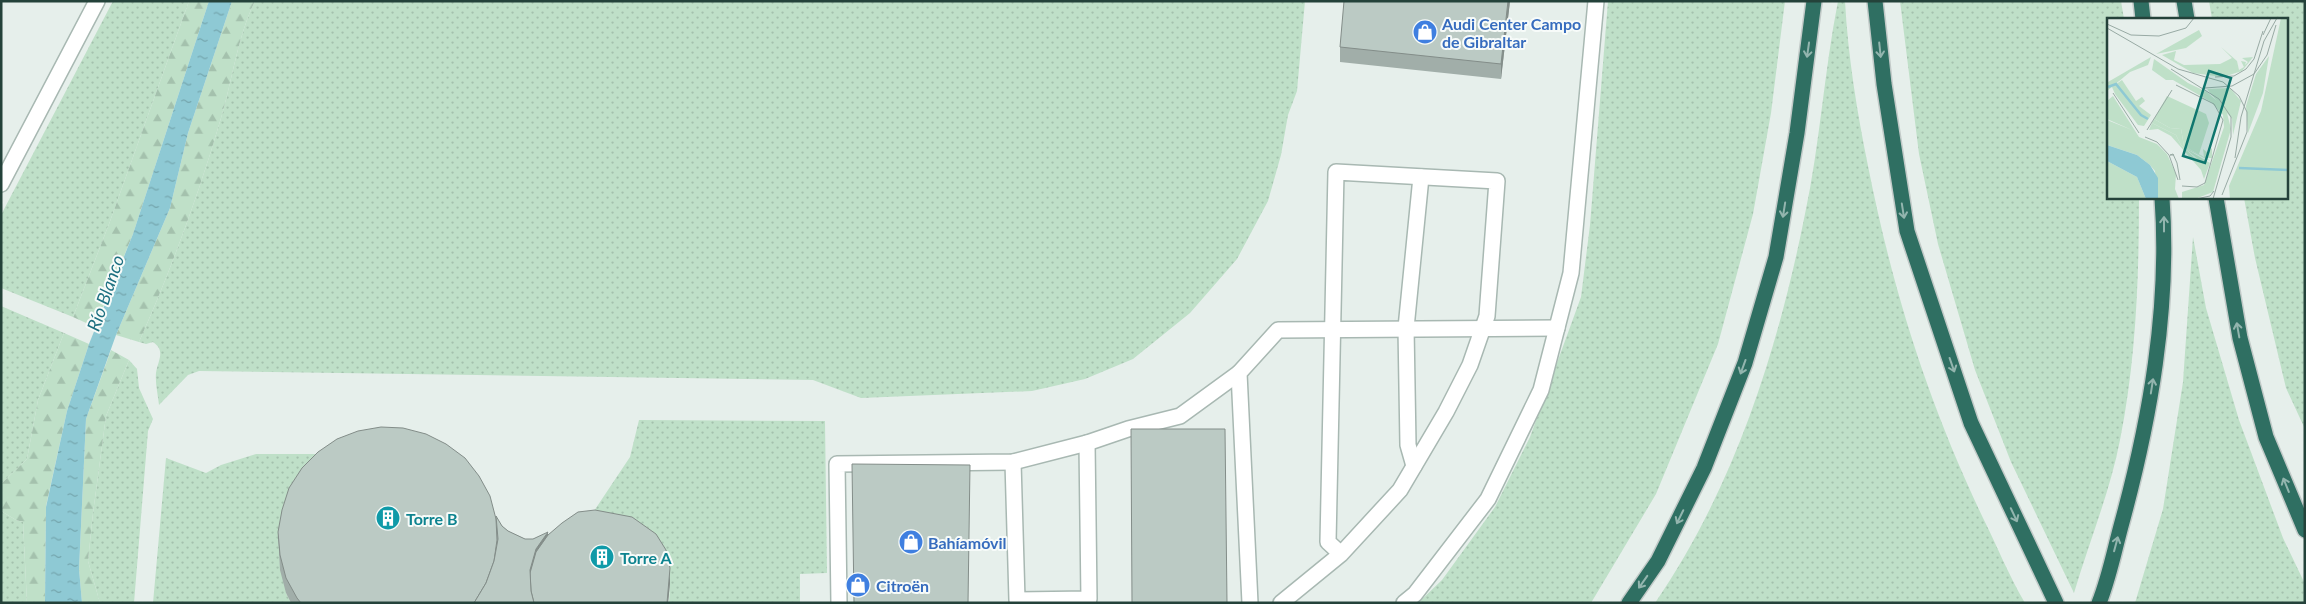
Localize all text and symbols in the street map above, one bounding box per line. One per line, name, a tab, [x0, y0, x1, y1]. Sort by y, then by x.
place label: Audi Center Campo de Gibraltar	[1441, 14, 1581, 51]
inset map	[2107, 18, 2288, 199]
shop icon: Audi Center Campo de Gibraltar	[1412, 19, 1438, 45]
one-way arrow	[1803, 41, 1813, 57]
one-way arrow	[1875, 41, 1885, 57]
one-way arrow	[1778, 202, 1788, 218]
one-way arrow	[1899, 202, 1909, 218]
one-way arrow	[2159, 216, 2169, 232]
water label: Río Blanco	[82, 252, 128, 334]
one-way arrow	[2233, 323, 2243, 339]
one-way arrow	[1948, 357, 1957, 373]
one-way arrow	[1738, 359, 1747, 375]
one-way arrow	[2147, 378, 2157, 394]
one-way arrow	[2281, 478, 2290, 493]
building icon: Torre B	[375, 505, 401, 531]
one-way arrow	[2010, 507, 2019, 522]
place label: Torre B	[406, 509, 458, 528]
one-way arrow	[1675, 509, 1684, 524]
shop icon: Bahíamóvil	[898, 529, 924, 555]
place label: Bahíamóvil	[928, 533, 1007, 552]
one-way arrow	[2112, 537, 2122, 553]
building icon: Torre A	[589, 544, 615, 570]
place label: Torre A	[620, 548, 672, 567]
shop icon: Citroën	[845, 572, 871, 598]
one-way arrow	[1638, 575, 1648, 589]
place label: Citroën	[876, 576, 929, 595]

